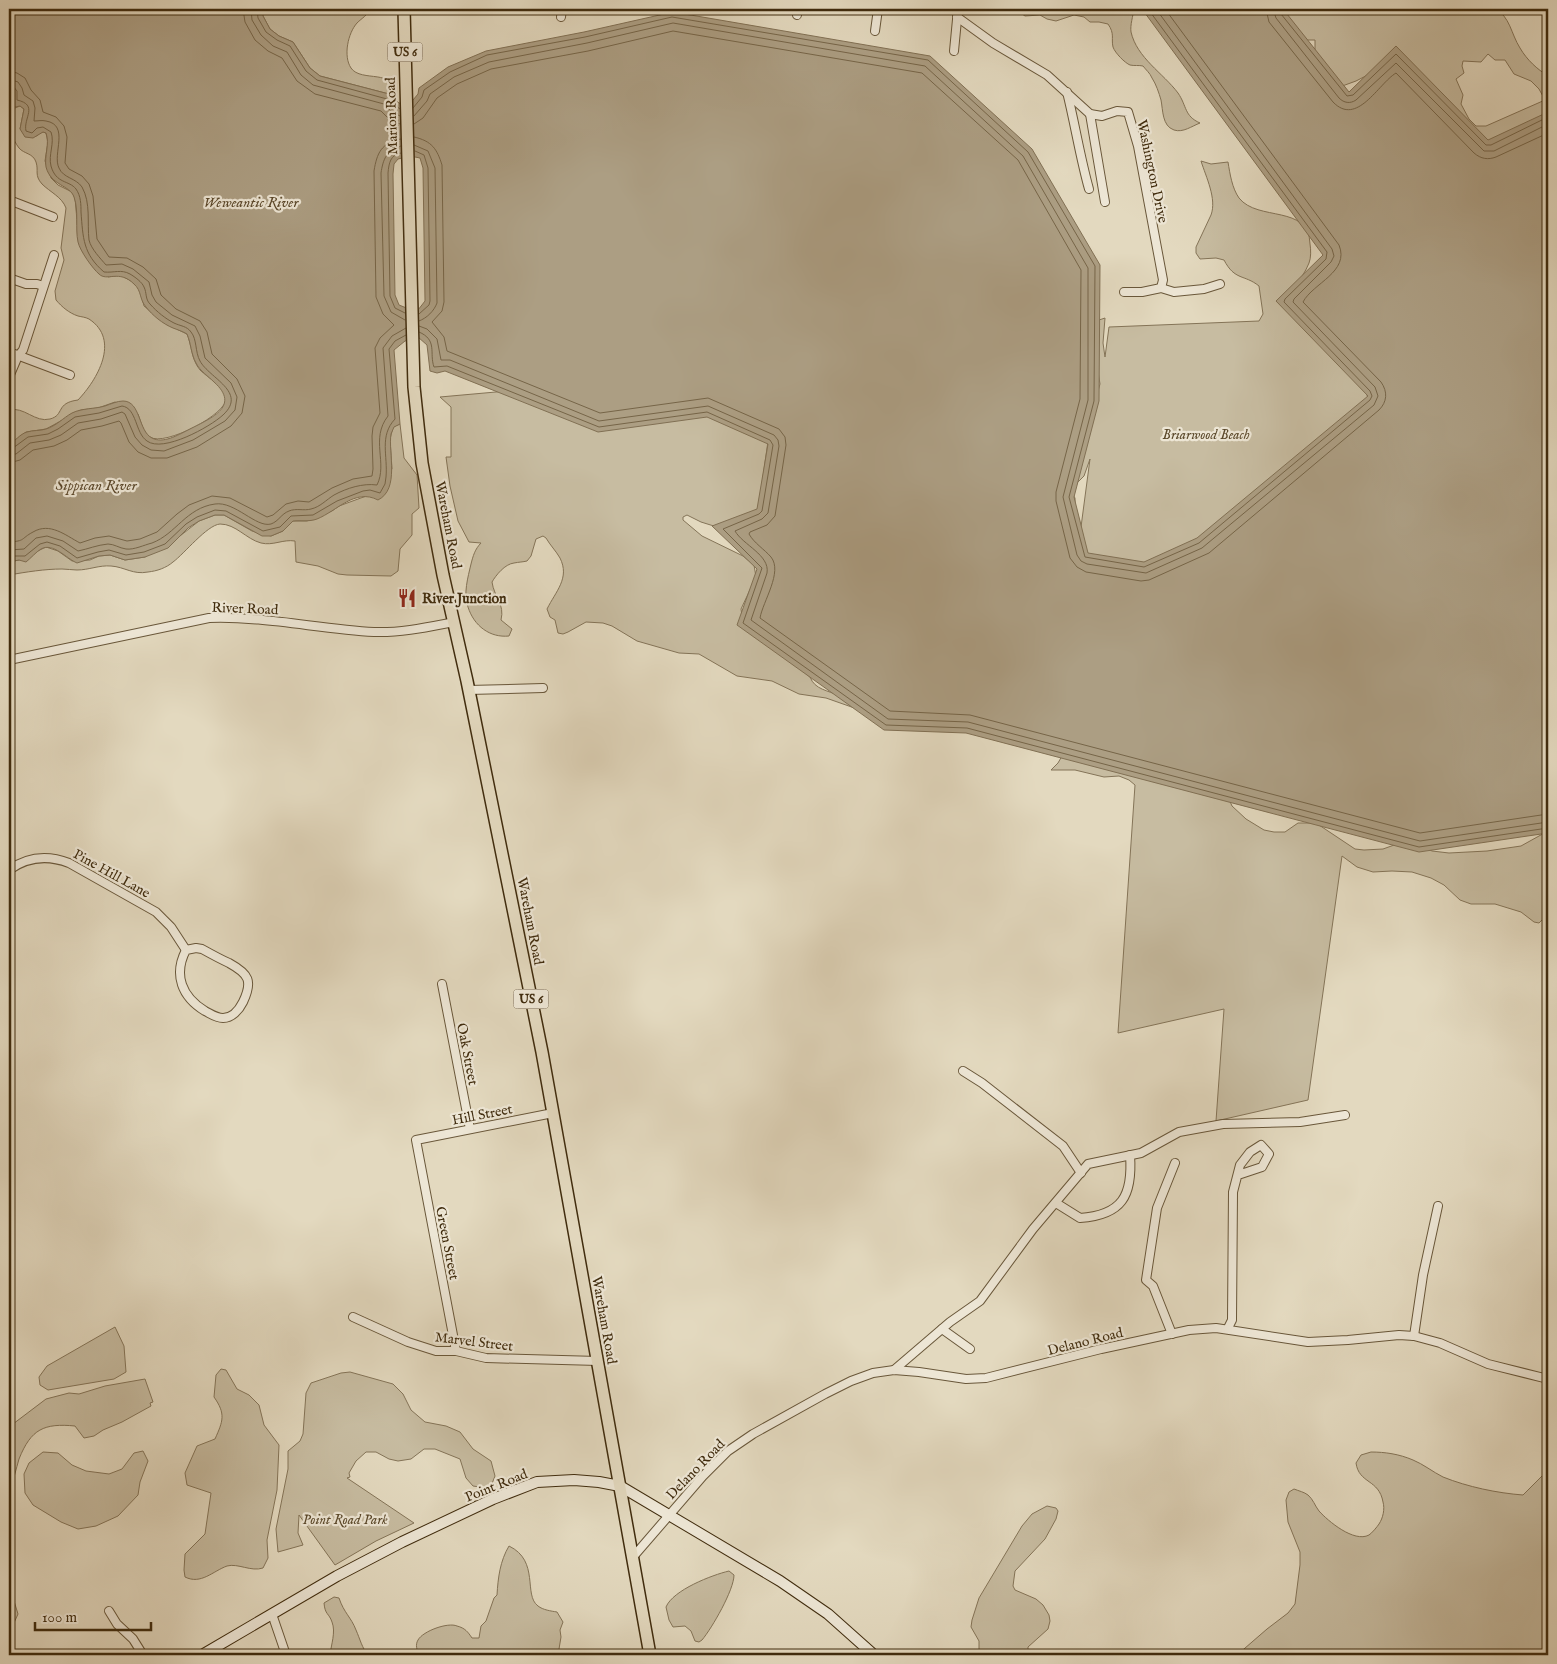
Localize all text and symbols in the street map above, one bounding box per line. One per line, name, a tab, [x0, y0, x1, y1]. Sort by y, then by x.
road number: US 6	[388, 42, 422, 62]
street label: Marion Road	[382, 76, 402, 155]
street label: Washington Drive	[1132, 118, 1172, 225]
water label: Weweantic River	[204, 193, 299, 212]
park label: Briarwood Beach	[1162, 426, 1250, 444]
water label: Sippican River	[56, 476, 137, 495]
street label: Wareham Road	[431, 480, 465, 571]
restaurant icon: River Junction	[396, 587, 418, 609]
place label: River Junction	[422, 590, 507, 608]
street label: River Road	[211, 599, 279, 619]
street label: Pine Hill Lane	[70, 845, 154, 903]
street label: Wareham Road	[513, 876, 547, 967]
road number: US 6	[514, 990, 548, 1009]
street label: Oak Street	[452, 1022, 482, 1087]
street label: Hill Street	[450, 1100, 514, 1130]
street label: Green Street	[431, 1205, 463, 1282]
street label: Wareham Road	[587, 1275, 621, 1366]
street label: Delano Road	[1046, 1324, 1125, 1360]
street label: Marvel Street	[434, 1328, 514, 1356]
street label: Delano Road	[662, 1435, 729, 1504]
street label: Point Road	[462, 1465, 531, 1507]
park label: Point Road Park	[302, 1511, 388, 1529]
scale bar	[35, 1599, 151, 1631]
text: 100 m	[42, 1608, 78, 1627]

